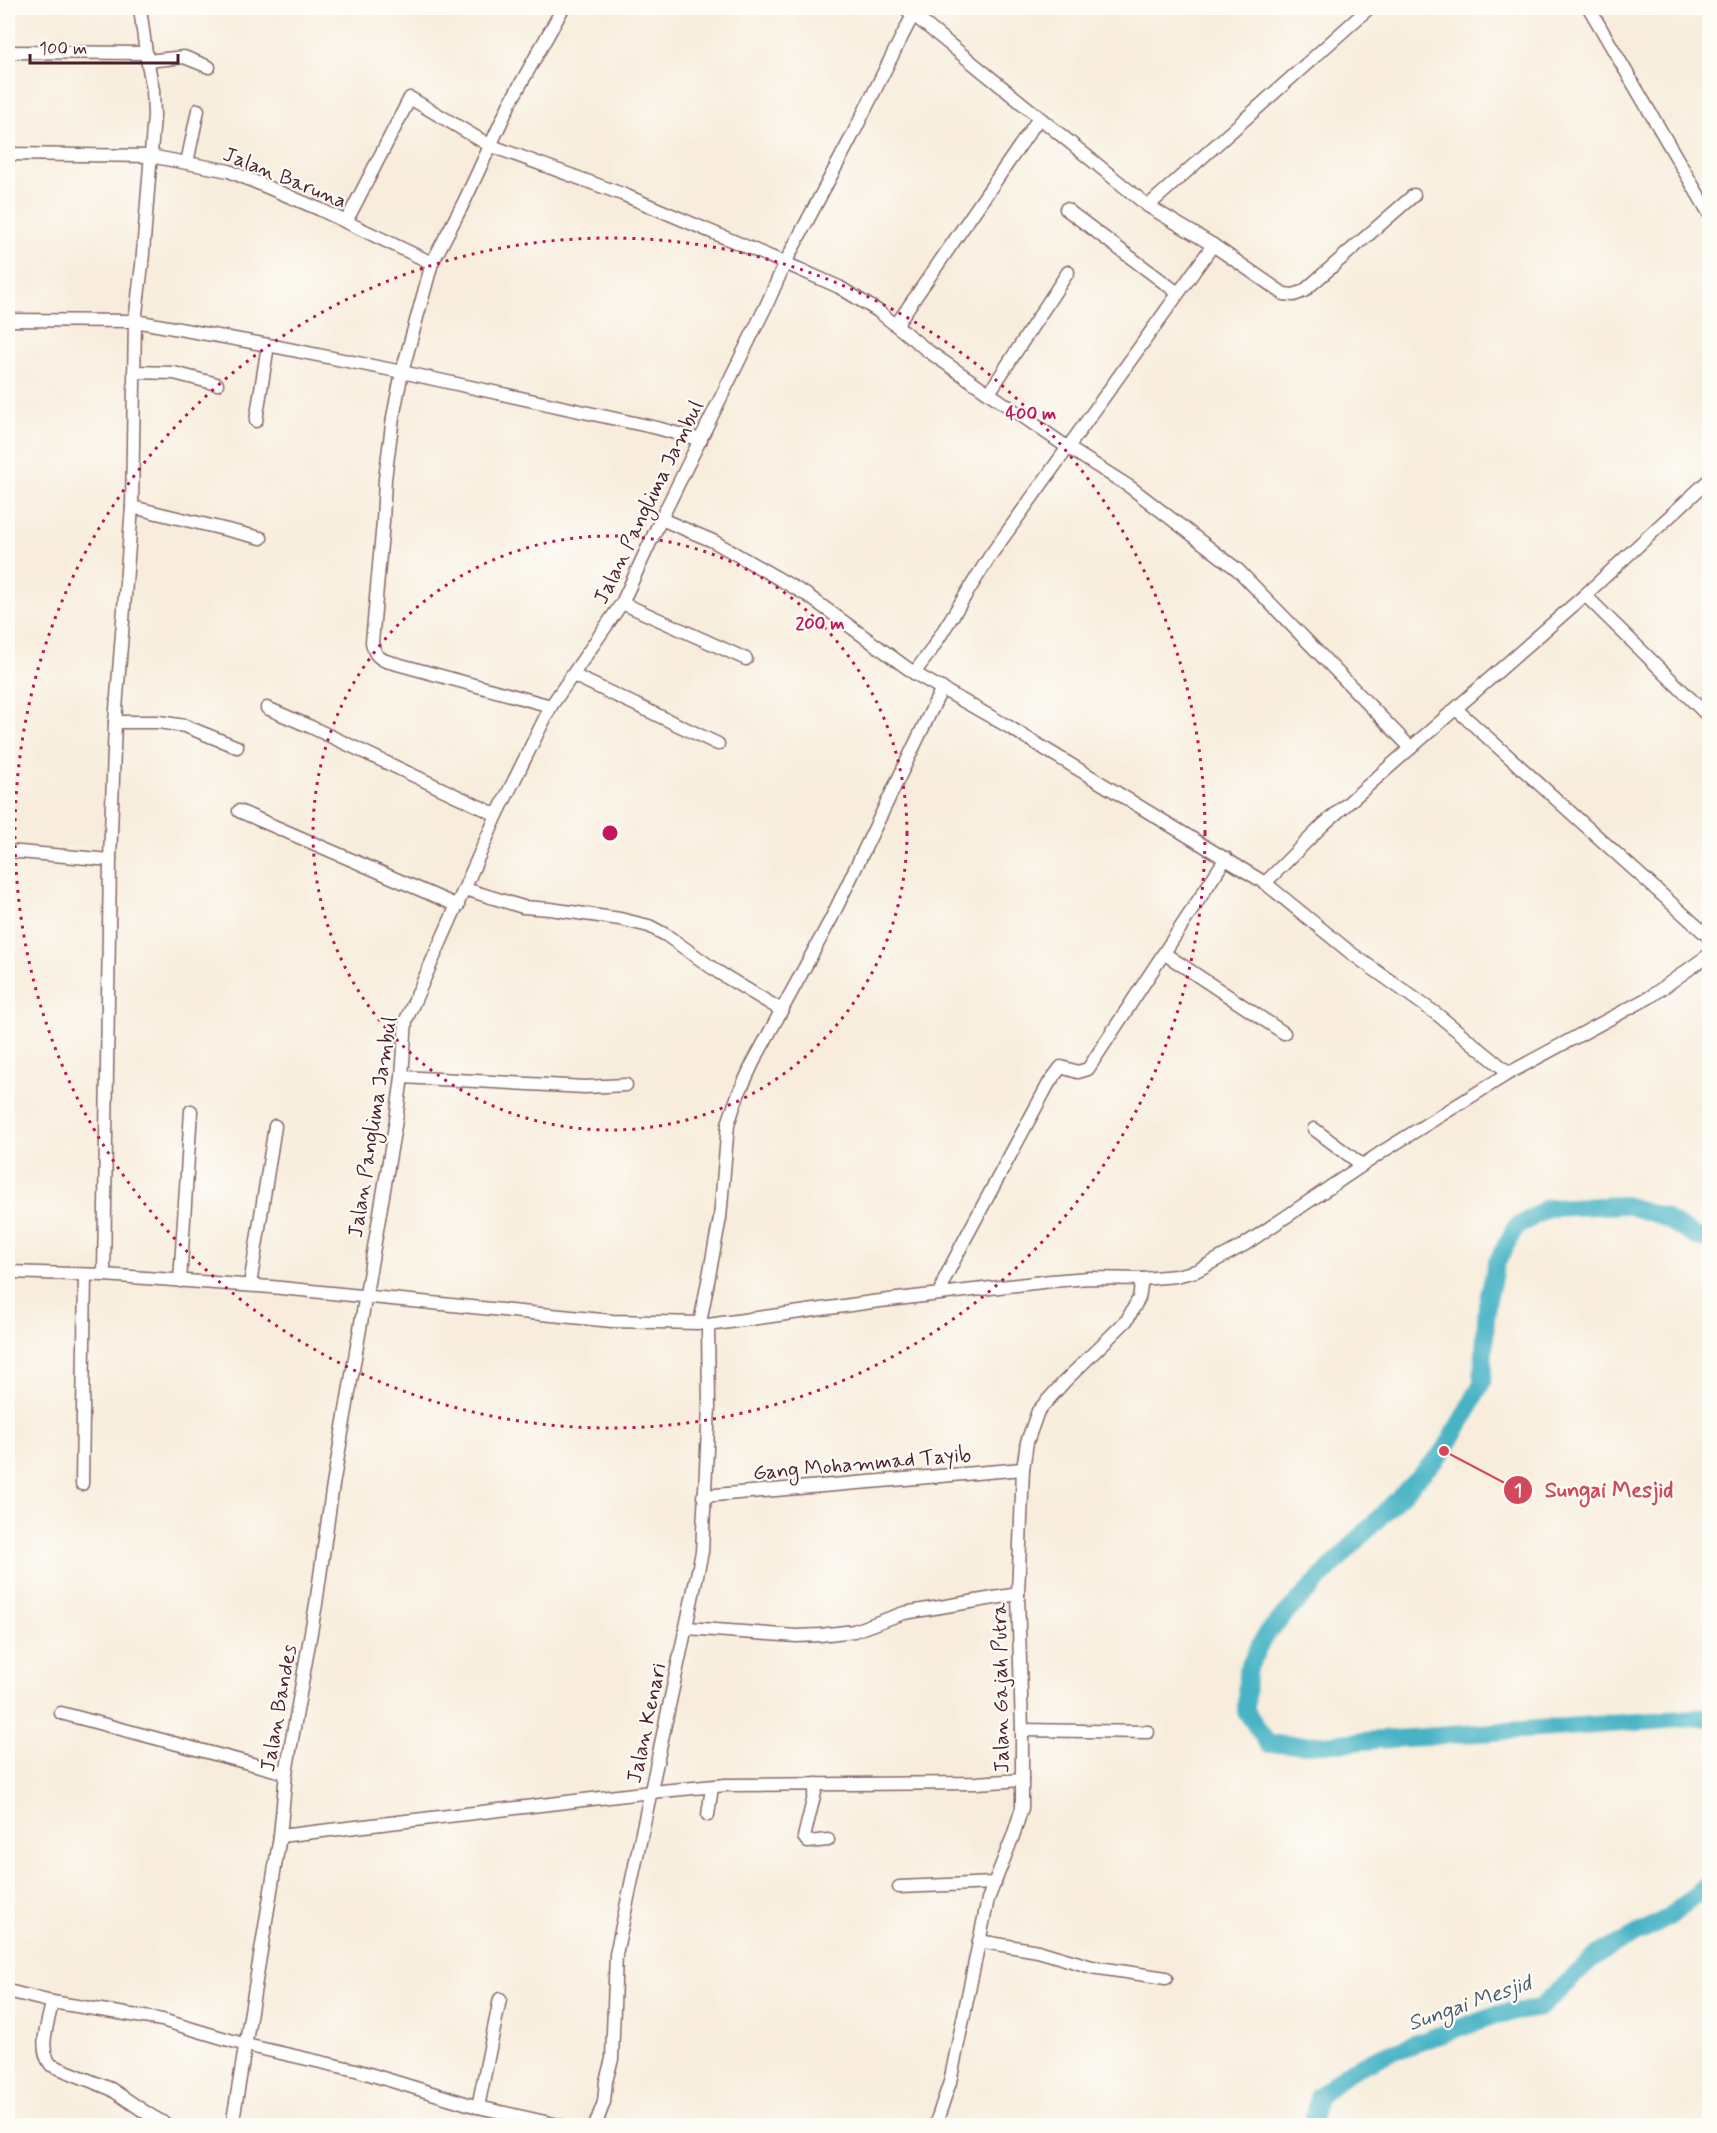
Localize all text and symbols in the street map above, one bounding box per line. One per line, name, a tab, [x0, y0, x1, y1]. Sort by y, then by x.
scale bar	[30, 27, 178, 65]
text: 100 m	[39, 37, 87, 61]
street label: Jalan Baruna	[219, 140, 351, 215]
street label: Jalan Panglima Jambul	[587, 396, 711, 609]
text: 400 m	[1006, 402, 1056, 426]
text: 200 m	[795, 612, 845, 636]
centre of rings	[600, 823, 620, 843]
street label: Jalan Panglima Jambul	[342, 1015, 405, 1240]
street label: Gang Mohammad Tayib	[752, 1441, 972, 1488]
callout: Sungai Mesjid	[1503, 1470, 1686, 1510]
text: Sungai Mesjid	[1545, 1477, 1673, 1508]
text: 1	[1514, 1479, 1522, 1503]
street label: Jalan Gajah Putra	[986, 1602, 1016, 1773]
street label: Jalan Bandes	[254, 1642, 304, 1774]
street label: Jalan Kenari	[621, 1660, 673, 1786]
water label: Sungai Mesjid	[1404, 1969, 1538, 2040]

